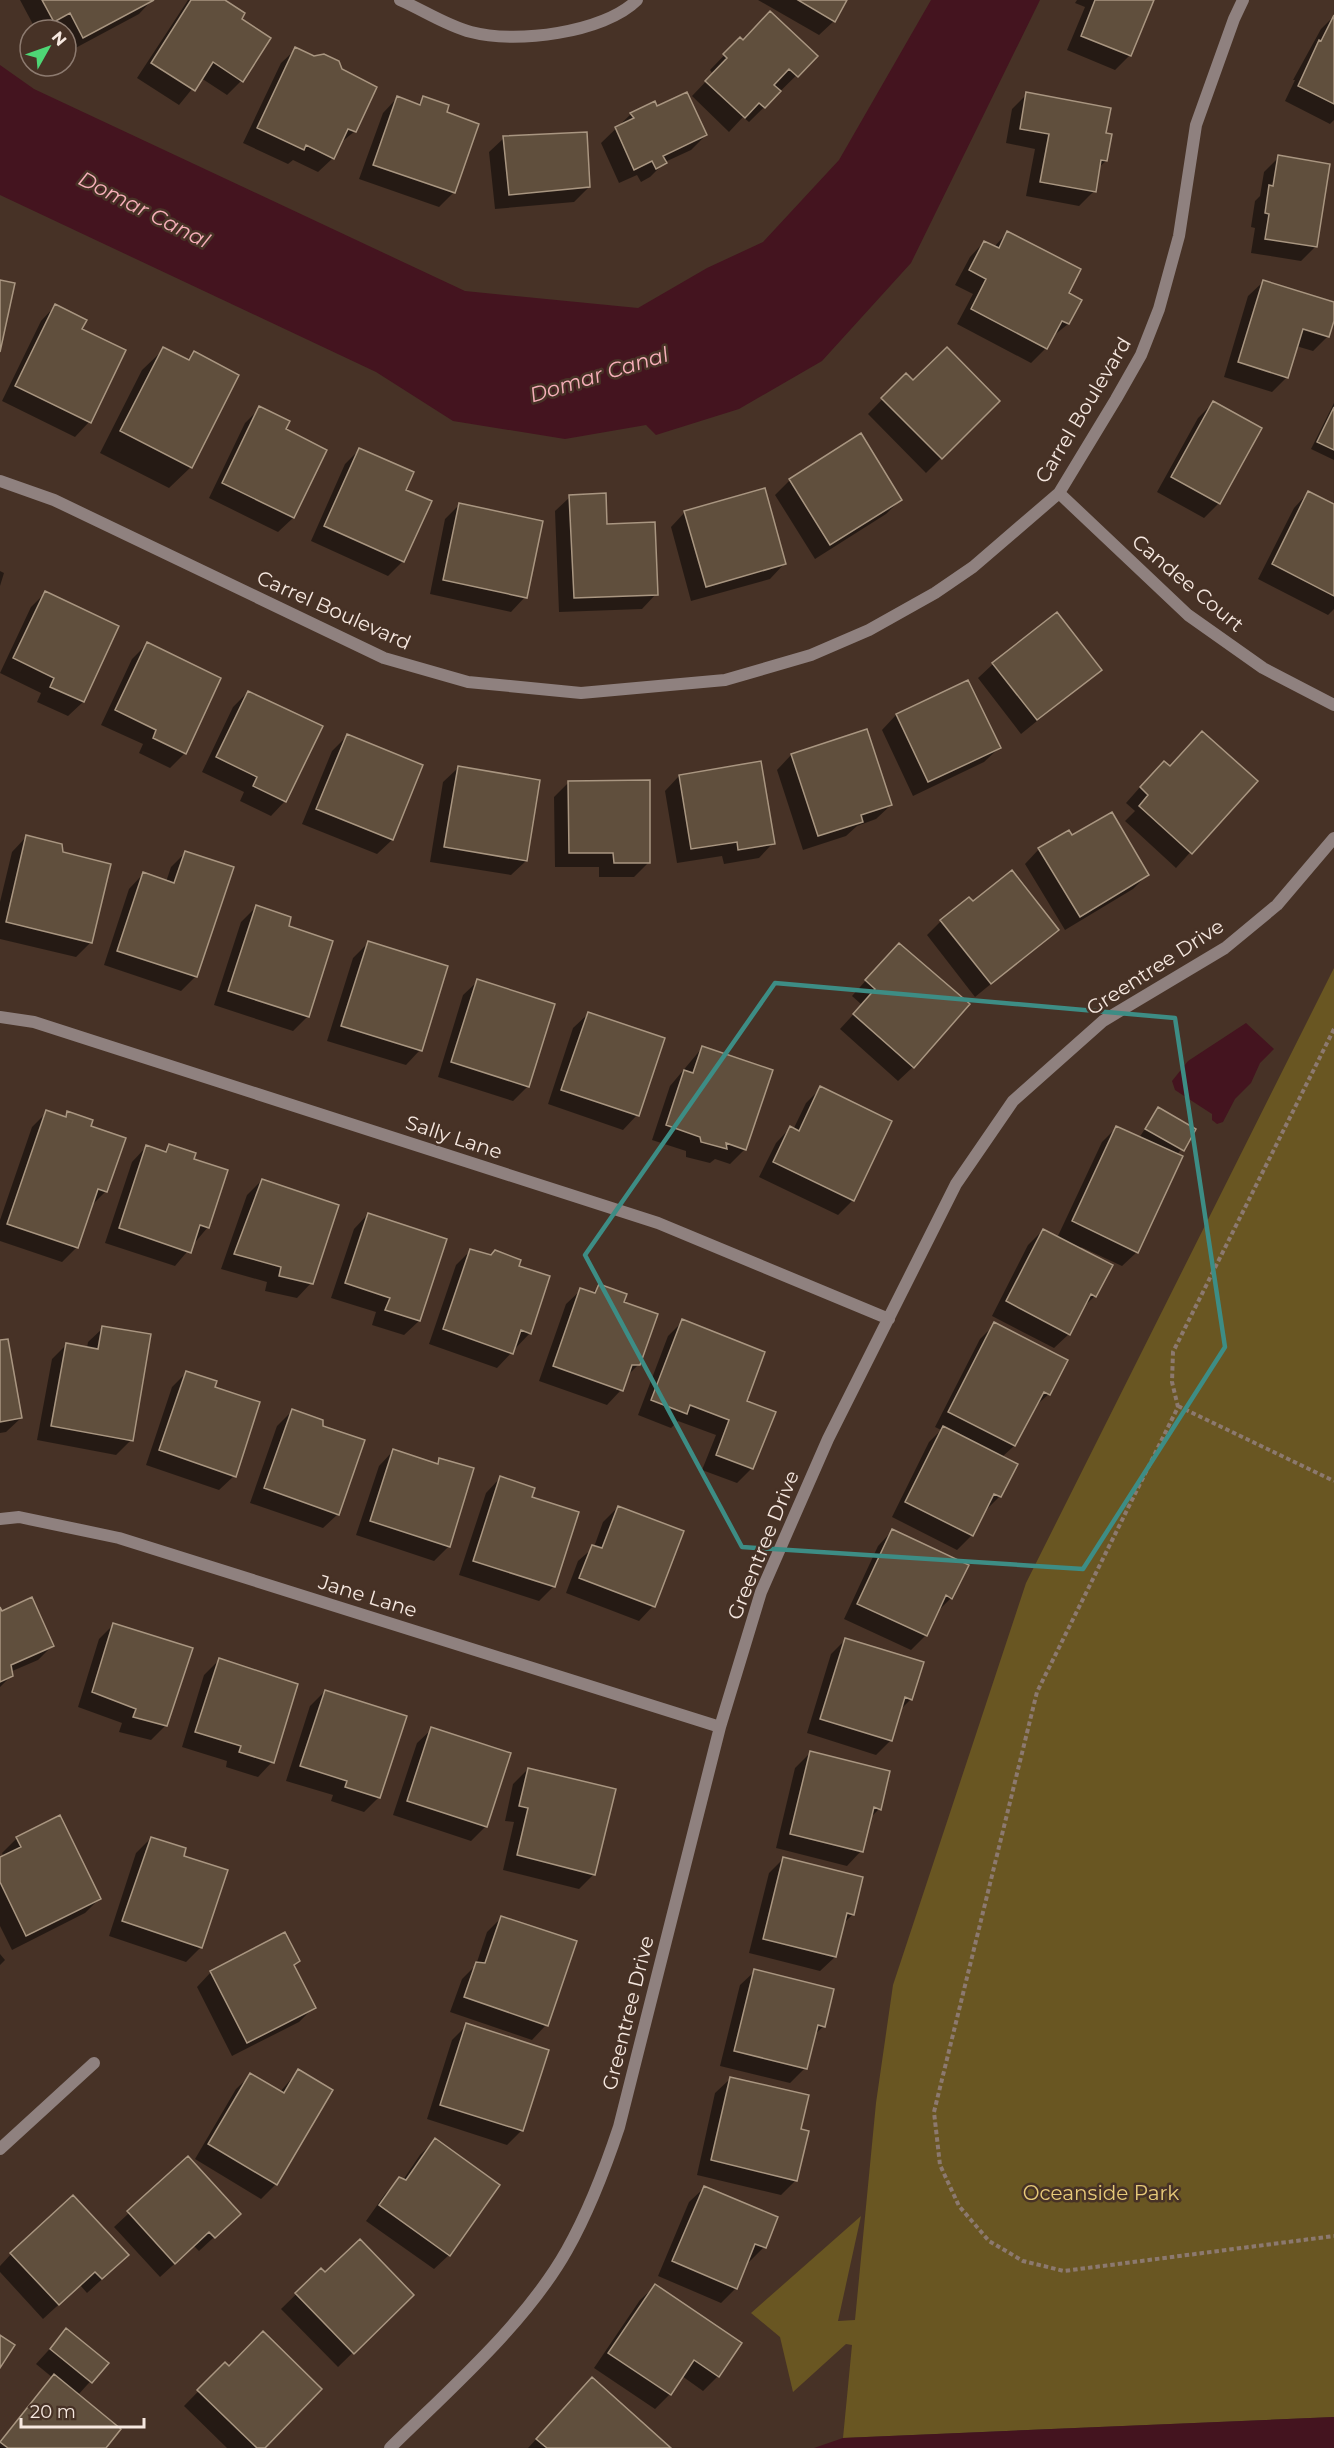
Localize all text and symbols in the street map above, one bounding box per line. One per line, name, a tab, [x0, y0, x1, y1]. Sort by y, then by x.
north arrow	[18, 18, 78, 78]
text: N	[48, 28, 71, 50]
water label: Domar Canal	[74, 166, 214, 254]
street label: Carrel Boulevard	[1030, 333, 1136, 487]
water label: Domar Canal	[526, 341, 672, 408]
street label: Candee Court	[1127, 529, 1249, 637]
street label: Carrel Boulevard	[253, 565, 415, 655]
street label: Greentree Drive	[1082, 914, 1228, 1020]
street label: Sally Lane	[403, 1110, 505, 1164]
street label: Greentree Drive	[722, 1467, 804, 1623]
street label: Jane Lane	[315, 1569, 420, 1622]
street label: Greentree Drive	[597, 1933, 659, 2093]
park label: Oceanside Park	[1023, 2181, 1179, 2205]
scale bar	[21, 2391, 144, 2429]
text: 20 m	[30, 2401, 76, 2423]

